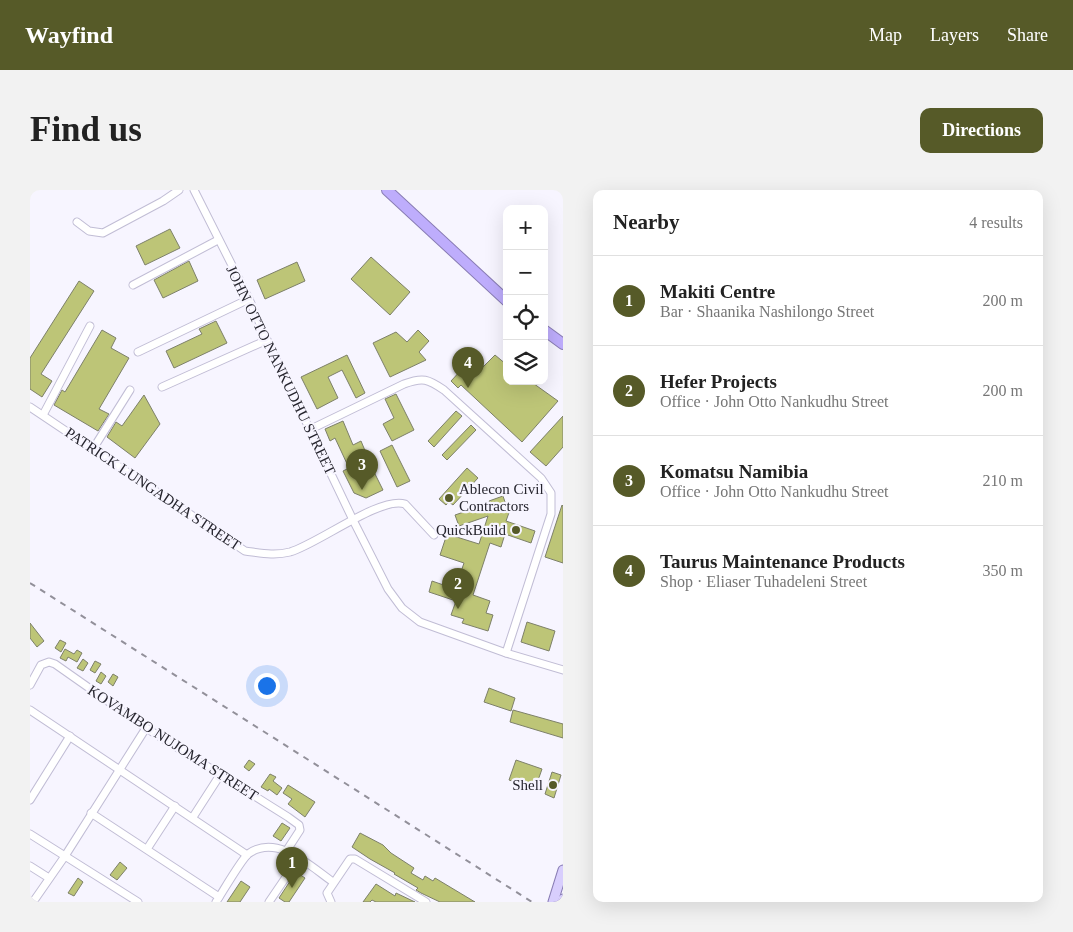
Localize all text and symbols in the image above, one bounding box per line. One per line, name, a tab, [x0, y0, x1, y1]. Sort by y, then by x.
text: Wayfind	[25, 22, 113, 48]
text: Map	[869, 25, 902, 45]
text: Layers	[930, 25, 979, 45]
text: Share	[1007, 25, 1048, 45]
button: Directions	[920, 108, 1043, 153]
text: Find us	[30, 110, 142, 149]
map controls	[503, 205, 548, 385]
button: +	[503, 205, 548, 250]
text: Nearby	[613, 210, 680, 234]
text: 4 results	[969, 214, 1023, 231]
button: −	[503, 250, 548, 295]
street label: JOHN OTTO NANKUDHU STREET	[223, 263, 339, 477]
text: Makiti Centre	[660, 281, 775, 302]
text: 1	[625, 292, 633, 309]
text: 200 m	[983, 292, 1023, 309]
button: locate	[503, 295, 548, 340]
text: Bar · Shaanika Nashilongo Street	[660, 303, 874, 320]
button: layers	[503, 340, 548, 385]
pin: 4	[452, 347, 484, 388]
text: Hefer Projects	[660, 371, 777, 392]
text: 2	[625, 382, 633, 399]
text: 200 m	[983, 382, 1023, 399]
text: Office · John Otto Nankudhu Street	[660, 393, 889, 410]
street label: PATRICK LUNGADHA STREET	[62, 424, 244, 554]
pin: 3	[346, 449, 378, 490]
text: Komatsu Namibia	[660, 461, 808, 482]
text: 3	[625, 472, 633, 489]
text: 210 m	[983, 472, 1023, 489]
place label: Ablecon Civil Contractors	[459, 481, 544, 514]
text: Office · John Otto Nankudhu Street	[660, 483, 889, 500]
marker: Ablecon Civil Contractors	[443, 492, 455, 504]
place label: QuickBuild	[436, 522, 506, 538]
marker: QuickBuild	[510, 524, 522, 536]
text: Taurus Maintenance Products	[660, 551, 905, 572]
text: 4	[625, 562, 633, 579]
text: 350 m	[983, 562, 1023, 579]
pin: 2	[442, 568, 474, 609]
text: Shop · Eliaser Tuhadeleni Street	[660, 573, 867, 590]
your location	[254, 673, 280, 699]
street label: KOVAMBO NUJOMA STREET	[85, 682, 261, 804]
place label: Shell	[512, 777, 543, 793]
marker: Shell	[547, 779, 559, 791]
pin: 1	[276, 847, 308, 888]

